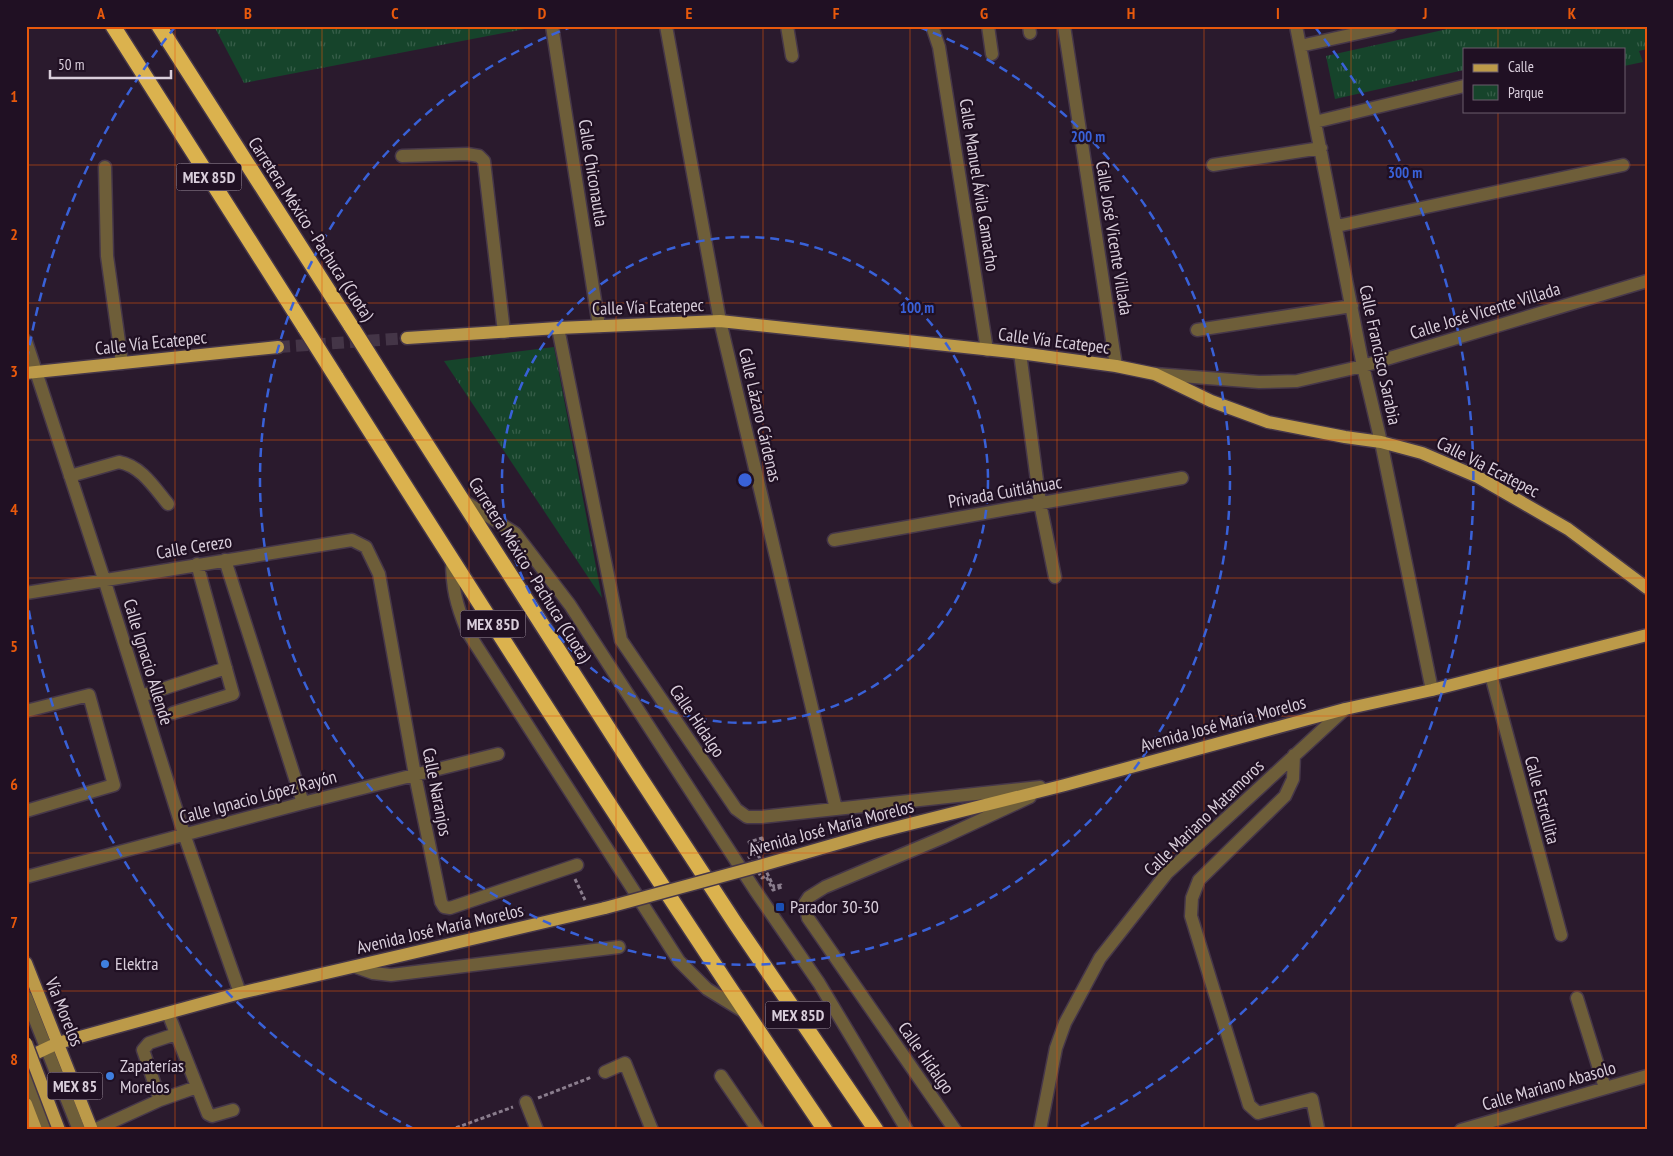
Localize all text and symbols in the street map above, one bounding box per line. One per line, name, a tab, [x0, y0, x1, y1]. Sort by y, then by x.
text: A	[96, 3, 106, 23]
text: B	[244, 3, 252, 23]
text: C	[391, 3, 399, 23]
text: D	[538, 3, 547, 23]
text: E	[686, 3, 693, 23]
text: F	[833, 3, 840, 23]
text: G	[980, 3, 988, 23]
text: H	[1127, 3, 1135, 23]
text: I	[1276, 3, 1280, 23]
text: J	[1422, 3, 1427, 23]
text: K	[1568, 3, 1577, 23]
scale bar	[50, 48, 171, 80]
legend	[1463, 48, 1626, 112]
text: 50 m	[58, 55, 84, 74]
text: Calle	[1508, 57, 1534, 76]
text: Parque	[1508, 83, 1544, 102]
text: 1	[10, 86, 18, 106]
street label: Calle Manuel Ávila Camacho	[954, 97, 1005, 273]
street label: Calle Chiconautla	[574, 118, 613, 228]
text: 200 m	[1071, 127, 1105, 146]
street label: Carretera México - Pachuca (Cuota)	[243, 133, 380, 326]
street label: Calle José Vicente Villada	[1091, 159, 1138, 317]
road number: MEX 85D	[176, 163, 242, 190]
text: 300 m	[1388, 163, 1422, 182]
text: 2	[10, 224, 18, 244]
street label: Calle José Vicente Villada	[1407, 277, 1563, 344]
street label: Calle Francisco Sarabia	[1354, 283, 1407, 427]
street label: Calle Vía Ecatepec	[592, 293, 705, 320]
text: 100 m	[900, 298, 934, 317]
street label: Calle Vía Ecatepec	[997, 322, 1112, 359]
street label: Calle Vía Ecatepec	[94, 325, 208, 360]
street label: Calle Lázaro Cárdenas	[734, 346, 787, 484]
text: 3	[10, 361, 18, 381]
street label: Calle Vía Ecatepec	[1433, 431, 1544, 503]
street label: Privada Cuitláhuac	[946, 470, 1064, 513]
centre of rings	[736, 471, 754, 489]
street label: Carretera México - Pachuca (Cuota)	[464, 473, 597, 667]
text: 4	[10, 499, 18, 519]
street label: Calle Cerezo	[154, 529, 234, 564]
street label: Calle Ignacio Allende	[118, 596, 179, 728]
road number: MEX 85D	[460, 610, 526, 638]
text: 5	[10, 636, 18, 656]
street label: Calle Hidalgo	[665, 680, 730, 762]
street label: Avenida José María Morelos	[1137, 690, 1308, 757]
street label: Calle Naranjos	[418, 746, 457, 838]
street label: Calle Estrellita	[1520, 753, 1565, 847]
street label: Calle Mariano Matamoros	[1139, 754, 1269, 881]
street label: Calle Ignacio López Rayón	[177, 765, 339, 829]
text: 6	[10, 774, 18, 794]
street label: Avenida José María Morelos	[745, 794, 916, 861]
place label: Parador 30-30	[790, 895, 879, 918]
street label: Avenida José María Morelos	[354, 898, 526, 959]
marker: Parador 30-30	[774, 901, 786, 913]
text: 7	[10, 912, 18, 932]
place label: Elektra	[115, 952, 158, 975]
marker: Elektra	[99, 958, 111, 970]
street label: Vía Morelos	[40, 973, 89, 1050]
road number: MEX 85D	[766, 1002, 830, 1028]
street label: Calle Hidalgo	[893, 1017, 960, 1099]
text: 8	[10, 1049, 18, 1069]
place label: Zapaterías Morelos	[120, 1054, 184, 1098]
street label: Calle Mariano Abasolo	[1479, 1055, 1619, 1116]
marker: Zapaterías Morelos	[104, 1070, 116, 1082]
road number: MEX 85	[48, 1072, 102, 1100]

